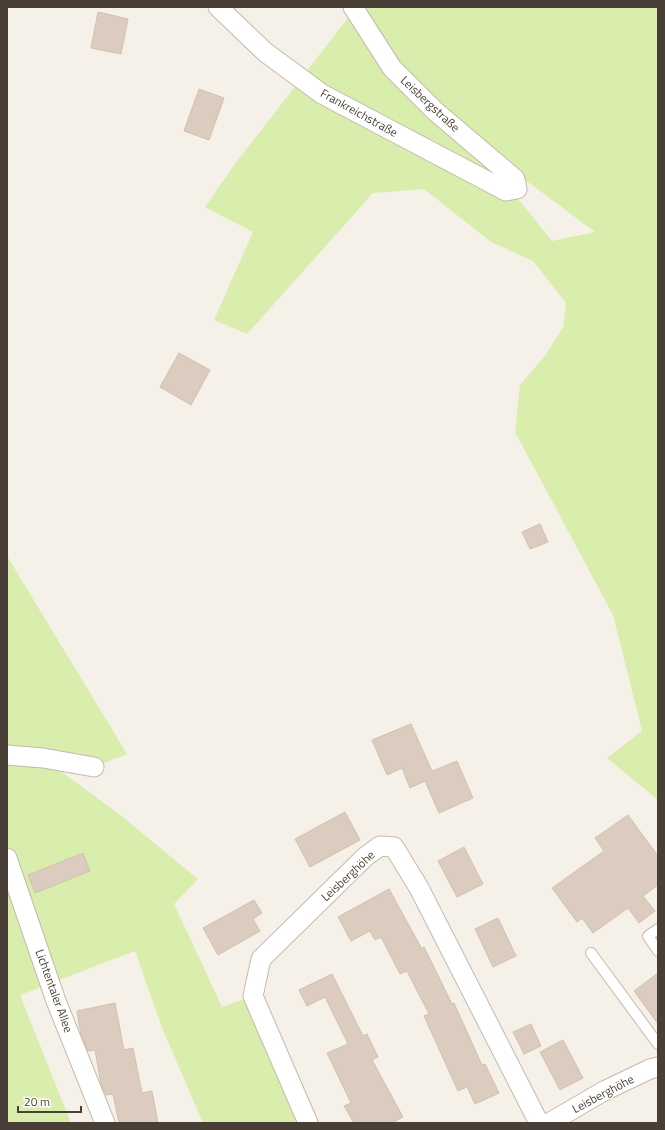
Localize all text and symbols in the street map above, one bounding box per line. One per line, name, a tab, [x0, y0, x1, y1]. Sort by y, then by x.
street label: Leisbergstraße	[396, 71, 464, 136]
street label: Frankreichstraße	[317, 83, 401, 142]
street label: Leisberghöhe	[316, 846, 379, 906]
street label: Lichtentaler Allee	[31, 947, 78, 1035]
street label: Leisberghöhe	[568, 1069, 637, 1118]
scale bar	[18, 1088, 81, 1114]
text: 20 m	[24, 1092, 50, 1111]

